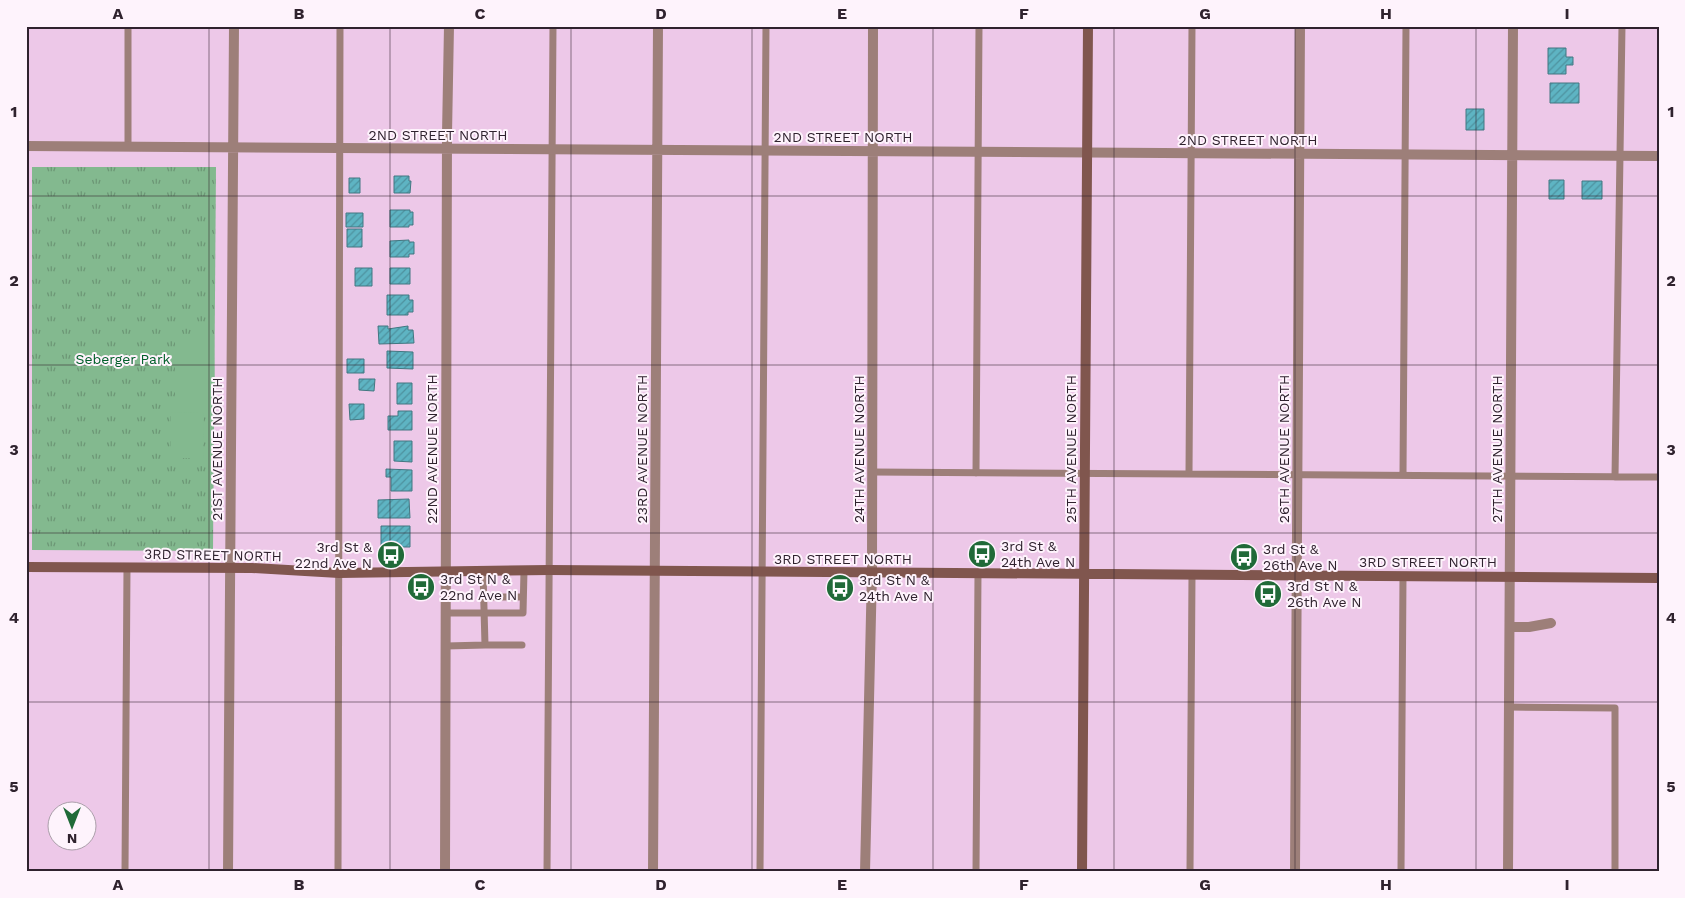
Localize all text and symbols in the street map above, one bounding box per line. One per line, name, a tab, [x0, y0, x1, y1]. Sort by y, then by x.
text: A	[113, 4, 124, 23]
text: B	[294, 4, 305, 23]
text: C	[475, 4, 486, 23]
text: D	[655, 4, 667, 23]
text: E	[837, 4, 847, 23]
text: F	[1019, 4, 1029, 23]
text: G	[1199, 4, 1211, 23]
text: H	[1380, 4, 1392, 23]
text: I	[1564, 4, 1570, 23]
text: 1	[11, 102, 17, 121]
text: 1	[1668, 102, 1674, 121]
street label: 2ND STREET NORTH	[369, 127, 507, 143]
street label: 2ND STREET NORTH	[774, 129, 912, 145]
street label: 2ND STREET NORTH	[1179, 132, 1317, 148]
text: 2	[9, 271, 19, 290]
text: 2	[1666, 271, 1676, 290]
park label: Seberger Park	[75, 351, 171, 367]
street label: 22ND AVENUE NORTH	[424, 374, 440, 524]
street label: 23RD AVENUE NORTH	[634, 375, 650, 523]
street label: 24TH AVENUE NORTH	[851, 375, 867, 523]
street label: 25TH AVENUE NORTH	[1063, 375, 1079, 523]
street label: 26TH AVENUE NORTH	[1276, 375, 1292, 523]
street label: 27TH AVENUE NORTH	[1489, 375, 1505, 523]
street label: 21ST AVENUE NORTH	[209, 377, 225, 521]
text: 3	[9, 440, 19, 459]
text: 3	[1666, 440, 1676, 459]
place label: 3rd St & 24th Ave N	[1001, 538, 1075, 570]
place label: 3rd St & 22nd Ave N	[295, 539, 372, 571]
bus stop icon: 3rd St & 24th Ave N	[967, 539, 997, 569]
bus stop icon: 3rd St & 22nd Ave N	[376, 540, 406, 570]
place label: 3rd St & 26th Ave N	[1263, 541, 1338, 573]
bus stop icon: 3rd St & 26th Ave N	[1229, 542, 1259, 572]
street label: 3RD STREET NORTH	[144, 546, 282, 564]
street label: 3RD STREET NORTH	[774, 551, 912, 567]
street label: 3RD STREET NORTH	[1359, 554, 1497, 570]
place label: 3rd St N & 22nd Ave N	[440, 571, 517, 603]
bus stop icon: 3rd St N & 22nd Ave N	[406, 572, 436, 602]
place label: 3rd St N & 24th Ave N	[859, 572, 933, 604]
bus stop icon: 3rd St N & 24th Ave N	[825, 573, 855, 603]
place label: 3rd St N & 26th Ave N	[1287, 578, 1362, 610]
bus stop icon: 3rd St N & 26th Ave N	[1253, 579, 1283, 609]
text: 4	[9, 608, 19, 627]
text: 4	[1666, 608, 1676, 627]
text: 5	[9, 777, 19, 796]
text: 5	[1666, 777, 1676, 796]
north arrow	[48, 800, 98, 850]
text: N	[67, 831, 77, 847]
text: A	[113, 875, 124, 894]
text: B	[294, 875, 305, 894]
text: C	[475, 875, 486, 894]
text: D	[655, 875, 667, 894]
text: E	[837, 875, 847, 894]
text: F	[1019, 875, 1029, 894]
text: G	[1199, 875, 1211, 894]
text: H	[1380, 875, 1392, 894]
text: I	[1564, 875, 1570, 894]

